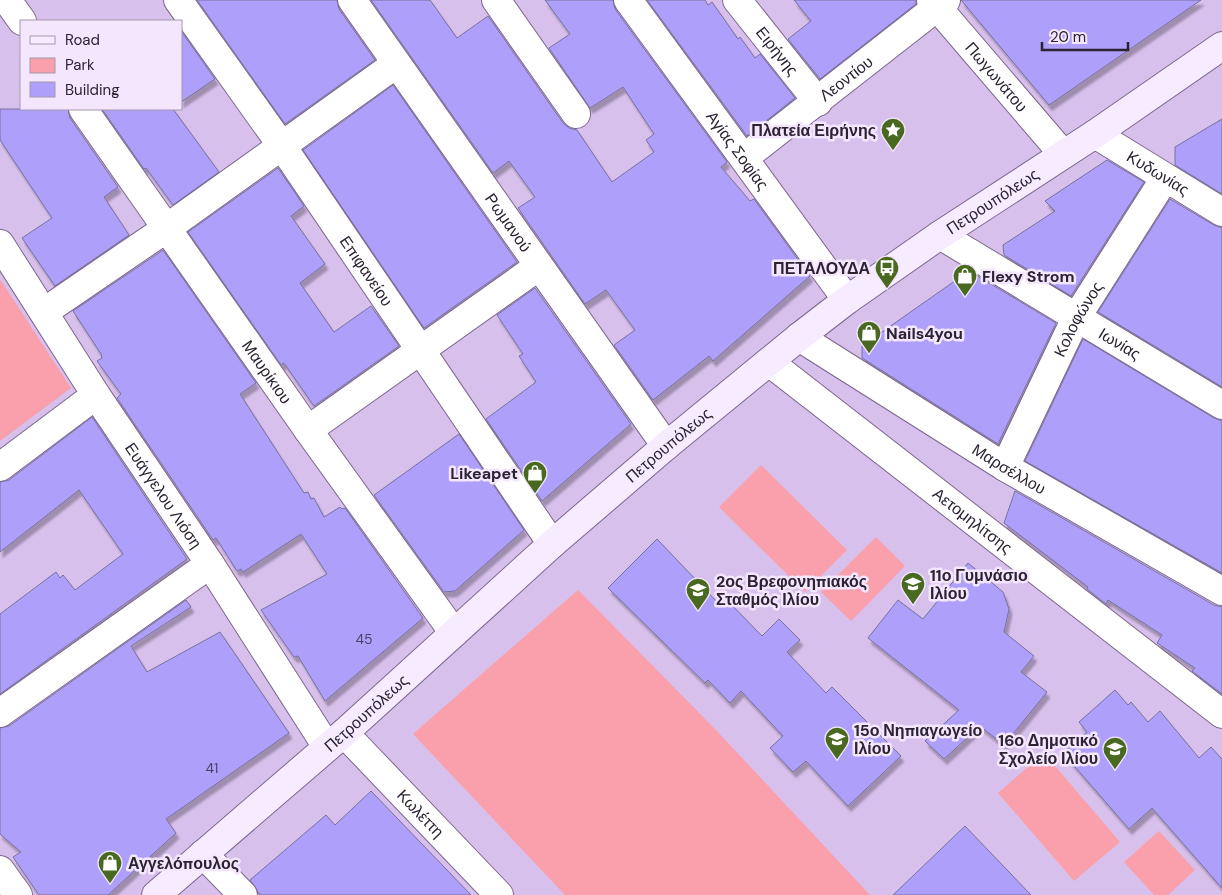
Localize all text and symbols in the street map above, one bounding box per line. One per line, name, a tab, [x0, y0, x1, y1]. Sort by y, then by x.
legend	[20, 20, 182, 110]
scale bar	[1042, 20, 1128, 52]
street label: Ειρήνης	[752, 22, 804, 80]
text: 20 m	[1050, 27, 1086, 47]
text: Road	[65, 30, 100, 50]
street label: Πωγωνάτου	[961, 37, 1033, 116]
street label: Λεοντίου	[815, 51, 877, 106]
text: Park	[65, 55, 95, 75]
text: Building	[65, 80, 120, 100]
street label: Αγίας Σοφίας	[702, 107, 774, 194]
place icon: Πλατεία Ειρήνης	[880, 117, 906, 151]
place label: Πλατεία Ειρήνης	[751, 120, 876, 141]
street label: Κυδωνίας	[1123, 146, 1193, 200]
street label: Πετρουπόλεως	[942, 163, 1043, 239]
street label: Ρωμανού	[481, 189, 537, 256]
street label: Επιφανείου	[335, 232, 398, 310]
bus stop icon: ΠΕΤΑΛΟΥΔΑ	[874, 255, 900, 289]
place label: ΠΕΤΑΛΟΥΔΑ	[773, 258, 870, 279]
shop icon: Flexy Strom	[952, 263, 978, 297]
place label: Flexy Strom	[982, 266, 1075, 287]
street label: Κολοφώνος	[1049, 277, 1107, 360]
shop icon: Nails4you	[856, 320, 882, 354]
place label: Nails4you	[886, 323, 963, 344]
street label: Ιωνίας	[1095, 323, 1145, 364]
street label: Μαυρίκιου	[238, 336, 297, 408]
street label: Πετρουπόλεως	[621, 403, 716, 487]
street label: Ευάγγελου Λιόση	[120, 438, 207, 552]
street label: Μαρσέλλου	[968, 439, 1050, 499]
shop icon: Likeapet	[522, 460, 548, 494]
place label: Likeapet	[450, 463, 518, 484]
street label: Αετομηλίτσης	[929, 483, 1017, 558]
place label: 11ο Γυμνάσιο Ιλίου	[930, 565, 1028, 604]
place label: 2ος Βρεφονηπιακός Σταθμός Ιλίου	[716, 571, 867, 610]
school or university icon: 11ο Γυμνάσιο Ιλίου	[900, 571, 926, 605]
school or university icon: 2ος Βρεφονηπιακός Σταθμός Ιλίου	[685, 577, 711, 611]
house number: 45	[355, 630, 373, 648]
street label: Πετρουπόλεως	[320, 669, 413, 756]
place label: 15ο Νηπιαγωγείο Ιλίου	[854, 720, 983, 759]
school or university icon: 15ο Νηπιαγωγείο Ιλίου	[824, 726, 850, 760]
place label: 16ο Δημοτικό Σχολείο Ιλίου	[998, 730, 1098, 769]
school or university icon: 16ο Δημοτικό Σχολείο Ιλίου	[1102, 736, 1128, 770]
house number: 41	[206, 759, 218, 777]
street label: Κωλέττη	[393, 784, 449, 842]
shop icon: Αγγελόπουλος	[97, 850, 123, 884]
place label: Αγγελόπουλος	[128, 853, 239, 874]

